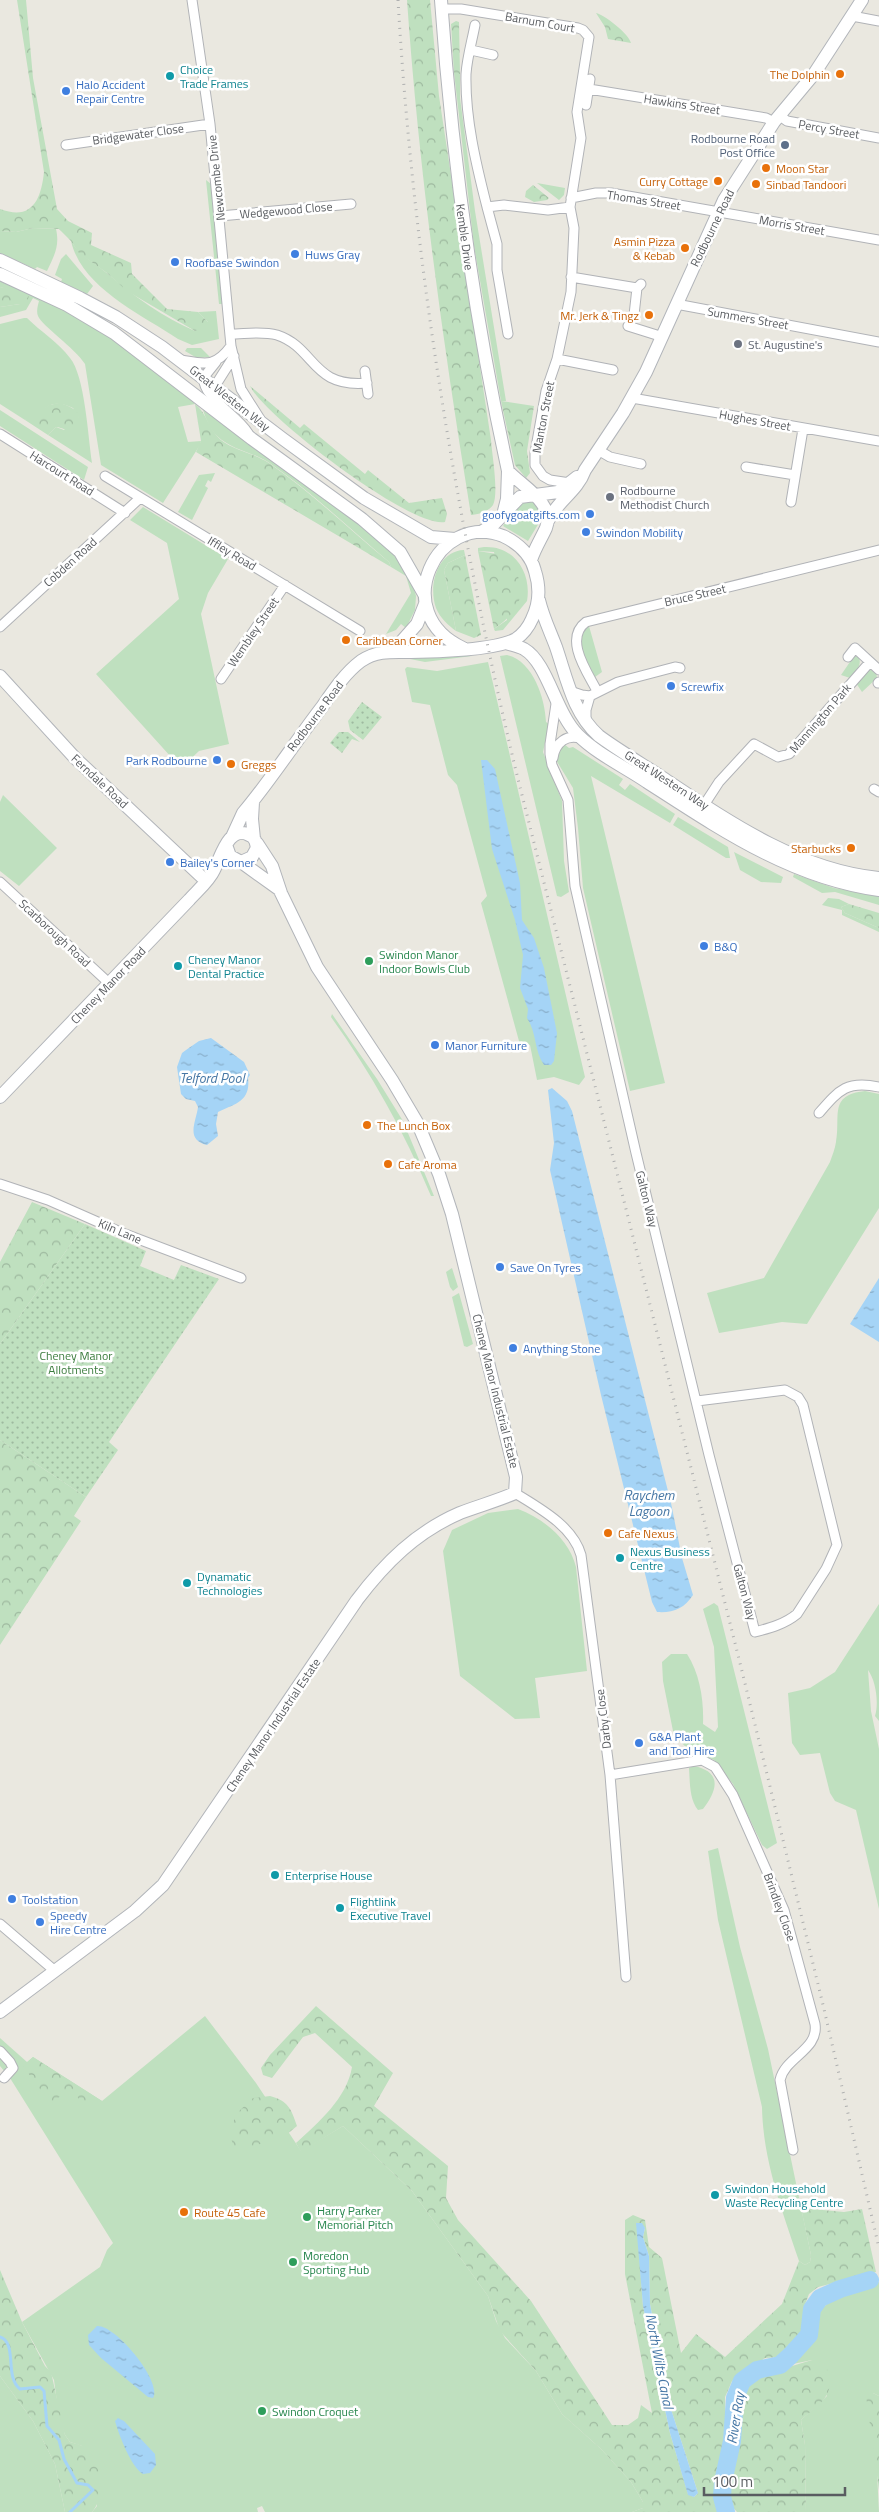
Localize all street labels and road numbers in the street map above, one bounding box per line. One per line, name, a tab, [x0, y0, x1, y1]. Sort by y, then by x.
street label: Barnum Court	[504, 7, 577, 38]
street label: Hawkins Street	[642, 89, 722, 120]
street label: Percy Street	[797, 114, 862, 144]
street label: Bridgewater Close	[91, 118, 185, 150]
street label: Newcombe Drive	[202, 134, 230, 222]
street label: Thomas Street	[606, 185, 683, 215]
street label: Rodbourne Road	[685, 186, 739, 270]
street label: Wedgewood Close	[239, 196, 333, 224]
street label: Kemble Drive	[451, 203, 479, 271]
street label: Morris Street	[758, 210, 827, 240]
street label: Summers Street	[706, 301, 791, 335]
street label: Great Western Way	[186, 360, 275, 436]
street label: Manton Street	[527, 379, 559, 455]
street label: Hughes Street	[718, 404, 793, 436]
street label: Harcourt Road	[26, 446, 98, 500]
street label: Iffley Road	[204, 531, 260, 575]
street label: Cobden Road	[39, 533, 101, 591]
street label: Bruce Street	[662, 579, 728, 611]
street label: Wembley Street	[223, 593, 284, 671]
street label: Rodbourne Road	[282, 677, 348, 755]
street label: Mannington Park	[784, 679, 856, 757]
street label: Great Western Way	[621, 745, 713, 815]
street label: Ferndale Road	[67, 749, 133, 813]
street label: Scarborough Road	[15, 894, 95, 972]
street label: Cheney Manor Road	[66, 942, 150, 1028]
street label: Galton Way	[631, 1169, 663, 1230]
street label: Kiln Lane	[95, 1213, 145, 1249]
street label: Cheney Manor Industrial Estate	[468, 1312, 524, 1470]
street label: Galton Way	[728, 1562, 762, 1623]
street label: Cheney Manor Industrial Estate	[221, 1654, 325, 1796]
street label: Darby Close	[590, 1688, 616, 1750]
street label: Brindley Close	[759, 1870, 801, 1944]

